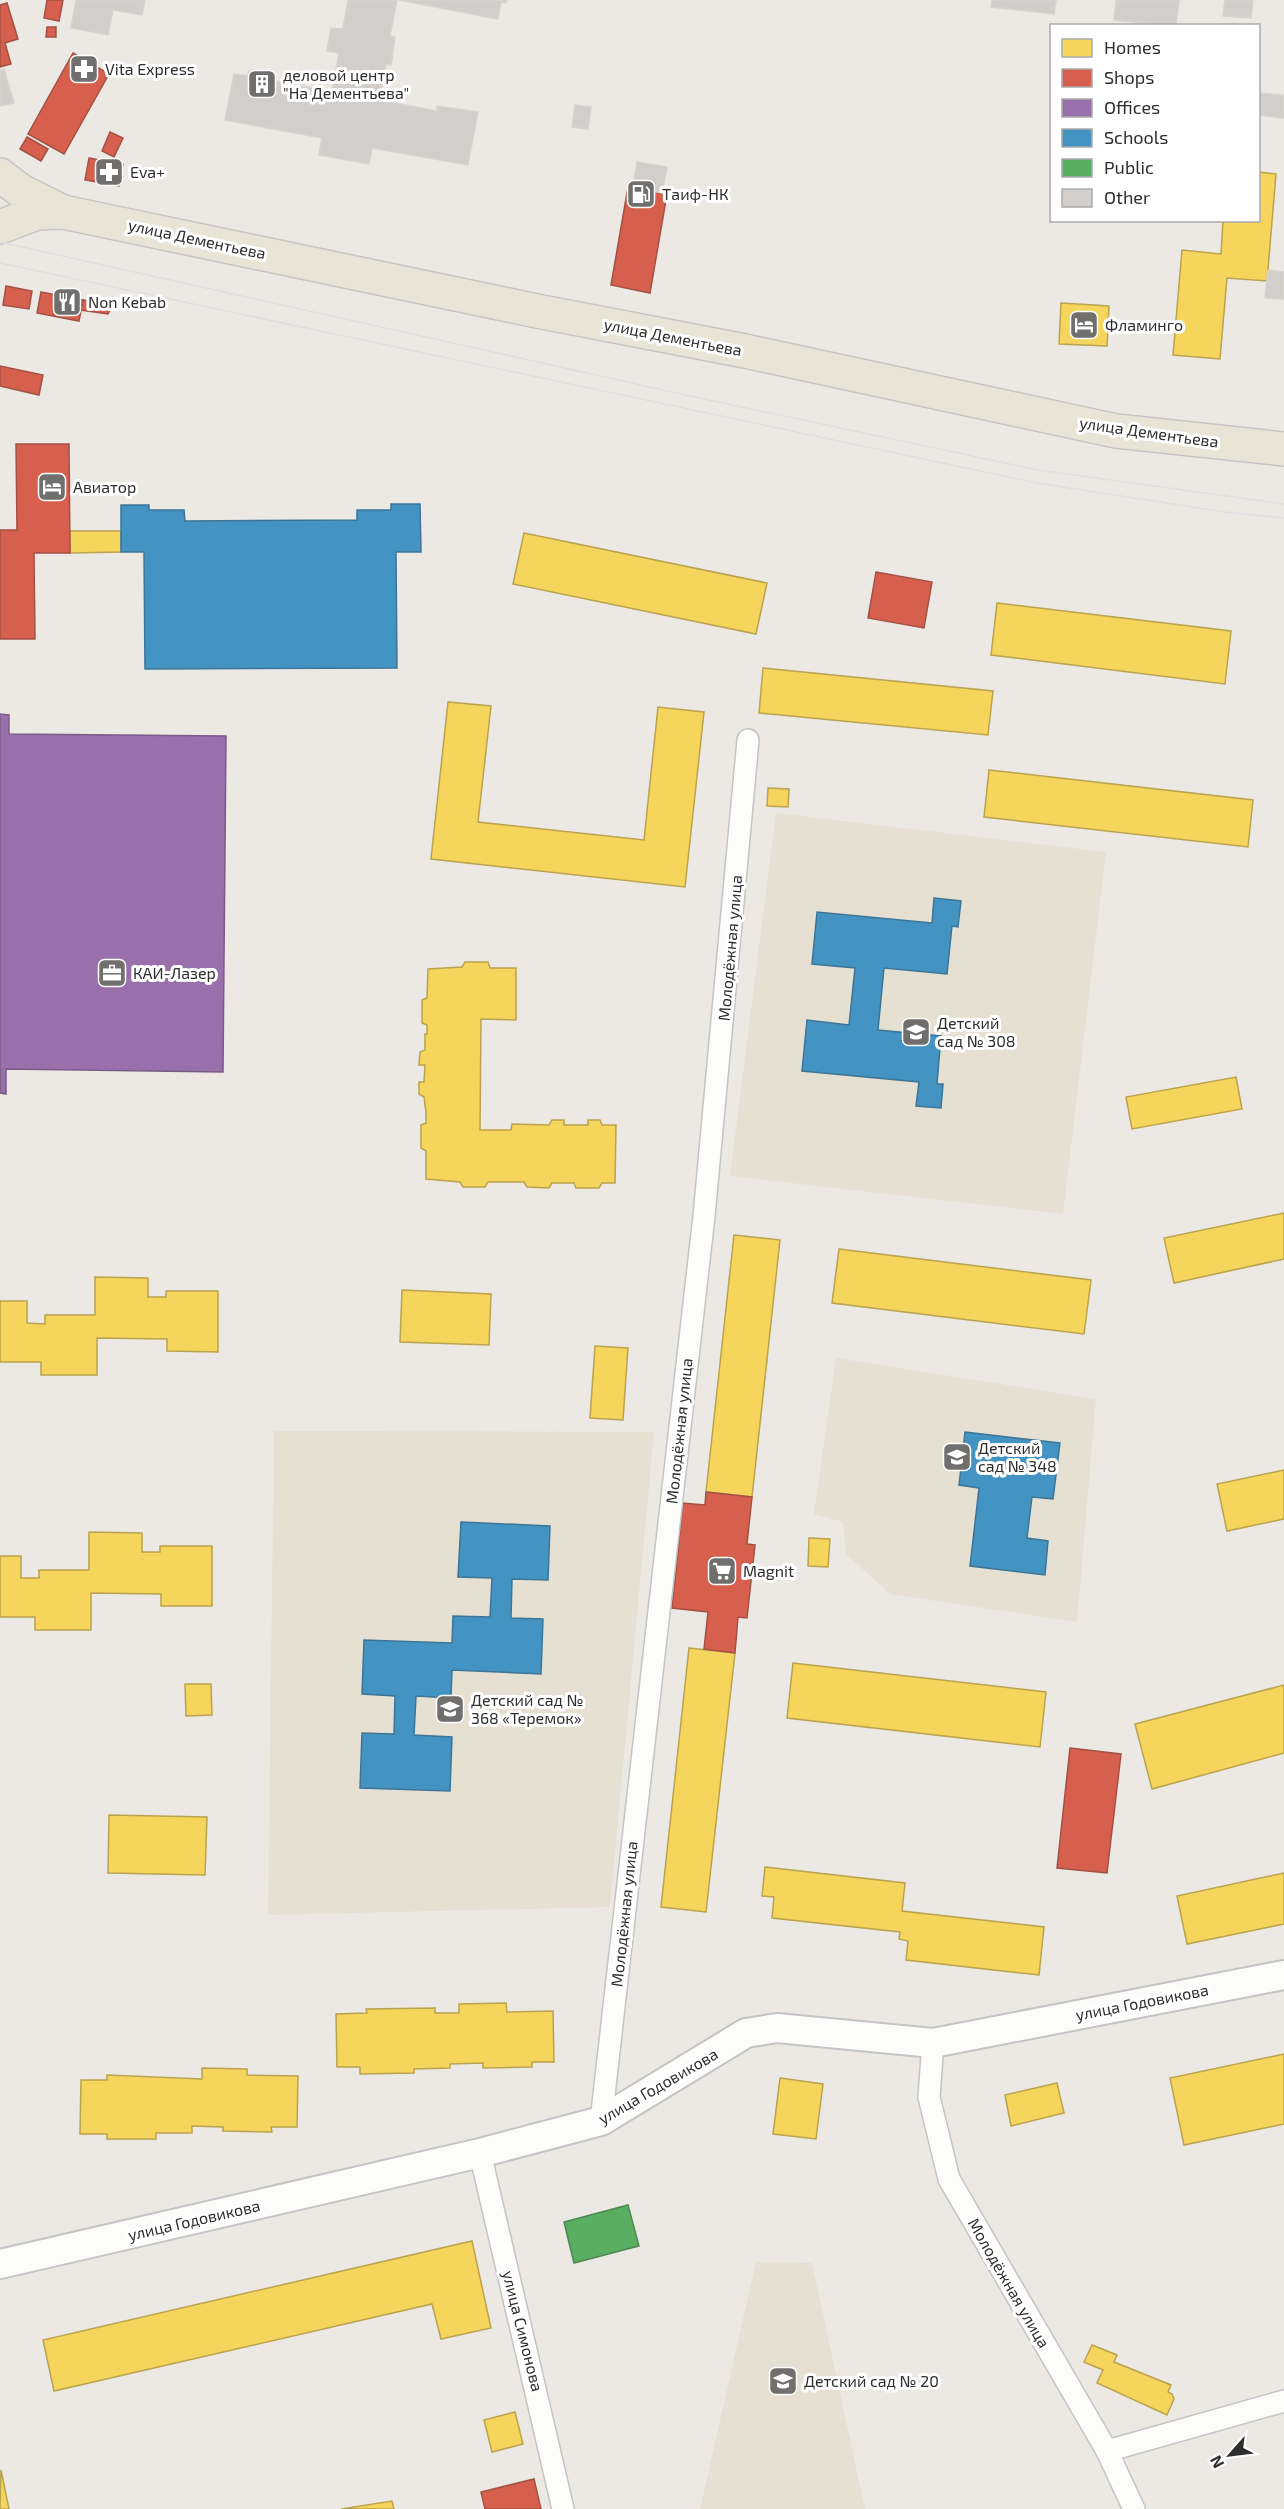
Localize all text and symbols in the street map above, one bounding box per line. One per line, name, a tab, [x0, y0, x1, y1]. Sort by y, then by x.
legend	[1050, 24, 1260, 222]
text: Homes	[1104, 36, 1161, 58]
pharmacy icon: Vita Express	[68, 53, 100, 85]
place label: Vita Express	[105, 59, 195, 78]
place label: деловой центр "На Дементьева"	[283, 65, 409, 102]
text: Shops	[1104, 66, 1154, 88]
building icon: деловой центр "На Дементьева"	[246, 68, 278, 100]
text: Offices	[1104, 96, 1160, 118]
text: Schools	[1104, 126, 1168, 148]
pharmacy icon: Eva+	[93, 156, 125, 188]
text: Public	[1104, 156, 1154, 178]
place label: Eva+	[130, 162, 165, 181]
fuel station icon: Таиф-НК	[625, 178, 657, 210]
place label: Таиф-НК	[662, 184, 729, 203]
text: Other	[1104, 186, 1150, 208]
street label: улица Дементьева	[126, 215, 268, 263]
restaurant icon: Non Kebab	[51, 286, 83, 318]
place label: Non Kebab	[88, 292, 166, 311]
hotel icon: Фламинго	[1068, 309, 1100, 341]
street label: улица Дементьева	[602, 314, 744, 360]
place label: Фламинго	[1105, 315, 1183, 334]
street label: улица Дементьева	[1078, 412, 1220, 452]
hotel icon: Авиатор	[36, 471, 68, 503]
place label: Авиатор	[73, 477, 136, 496]
street label: Молодёжная улица	[714, 874, 746, 1022]
office icon: КАИ-Лазер	[96, 957, 128, 989]
place label: КАИ-Лазер	[133, 963, 216, 982]
place label: Детский сад № 308	[937, 1013, 1016, 1050]
school or university icon: Детский сад № 308	[900, 1016, 932, 1048]
street label: Молодёжная улица	[661, 1357, 697, 1505]
place label: Детский сад № 348	[978, 1438, 1057, 1475]
school or university icon: Детский сад № 348	[941, 1441, 973, 1473]
supermarket icon: Magnit	[706, 1555, 738, 1587]
place label: Magnit	[743, 1561, 794, 1580]
place label: Детский сад № 368 «Теремок»	[471, 1690, 584, 1727]
school or university icon: Детский сад № 368 «Теремок»	[434, 1693, 466, 1725]
street label: Молодёжная улица	[606, 1840, 642, 1988]
street label: улица Годовикова	[1074, 1979, 1210, 2025]
street label: улица Годовикова	[595, 2044, 721, 2128]
street label: улица Годовикова	[126, 2195, 262, 2245]
street label: Молодёжная улица	[964, 2215, 1054, 2351]
street label: улица Симонова	[498, 2268, 548, 2394]
school or university icon: Детский сад № 20	[767, 2365, 799, 2397]
place label: Детский сад № 20	[804, 2371, 939, 2390]
north arrow	[1200, 2425, 1260, 2485]
text: N	[1205, 2453, 1227, 2472]

